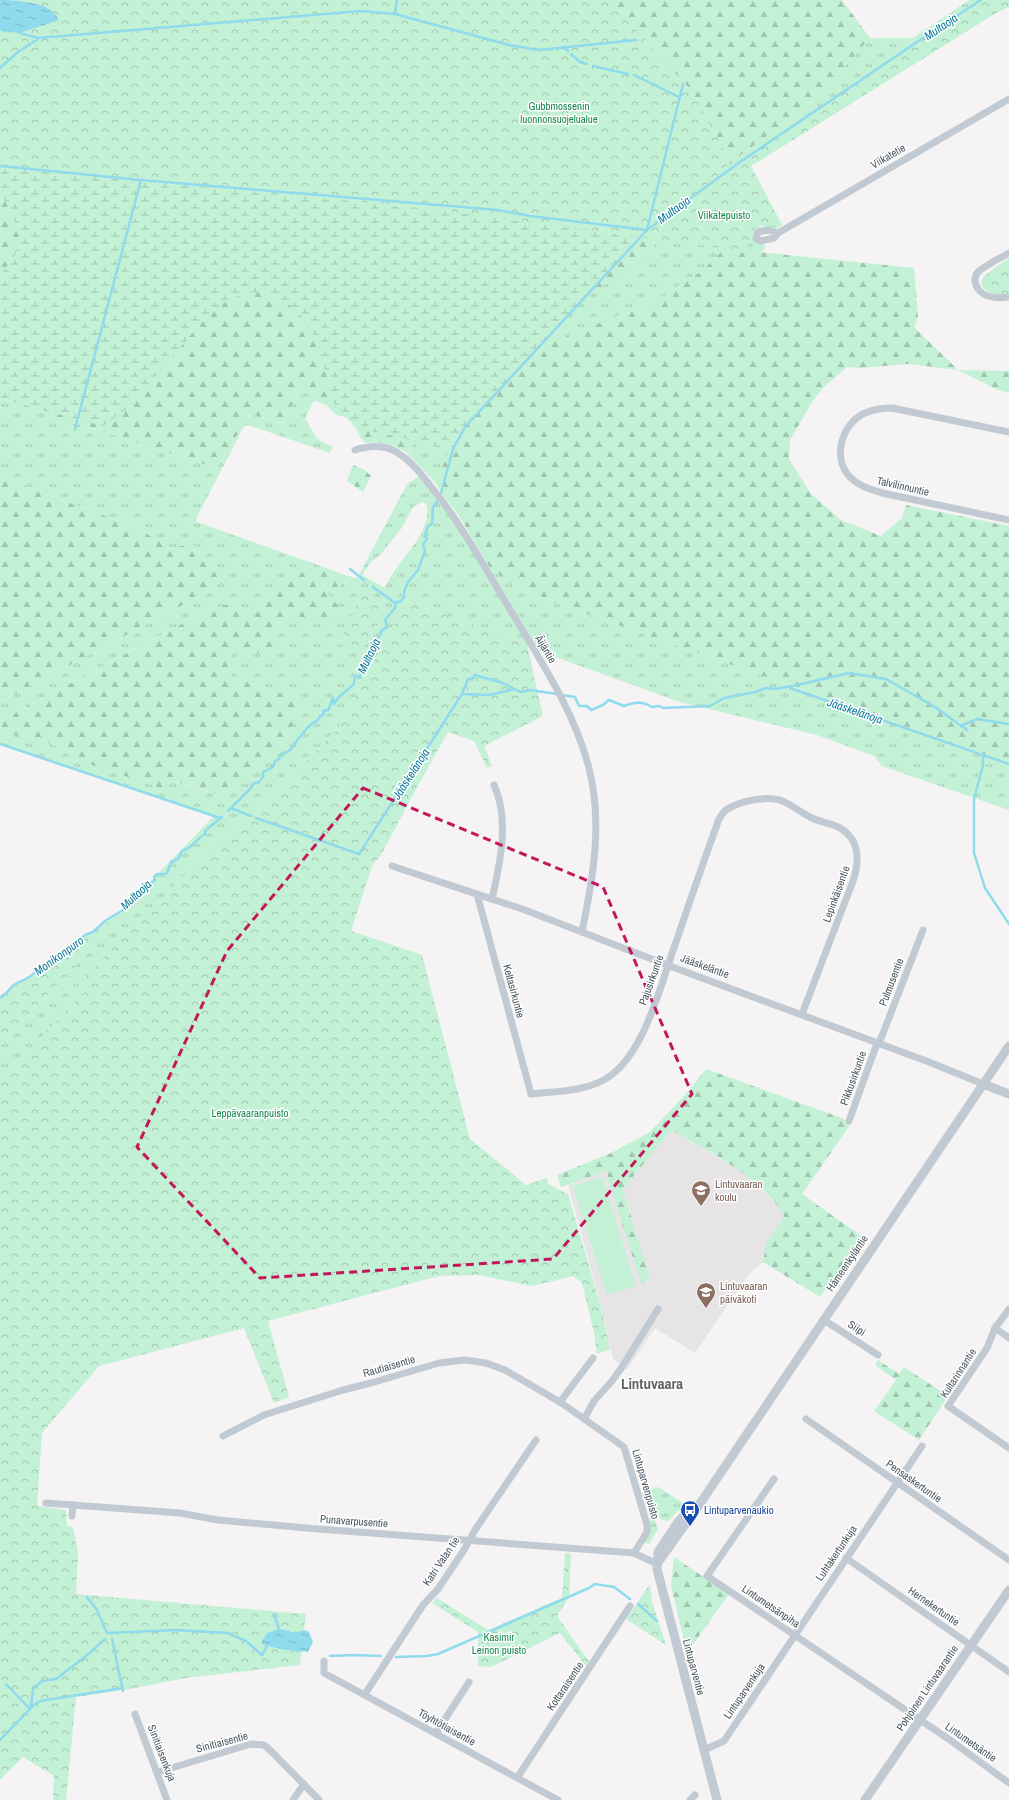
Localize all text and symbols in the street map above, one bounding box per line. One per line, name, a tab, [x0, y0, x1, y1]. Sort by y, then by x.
water label: Multaoja	[921, 10, 961, 44]
park label: Gubbmossenin luonnonsuojelualue	[520, 99, 598, 126]
street label: Viikatetie	[868, 140, 908, 172]
water label: Multaoja	[654, 192, 694, 227]
park label: Viikatepuisto	[698, 208, 750, 222]
street label: Talvilinnuntie	[875, 473, 931, 499]
street label: Äijäntie	[532, 631, 560, 666]
water label: Multaoja	[354, 635, 385, 676]
water label: Jääskelänoja	[824, 694, 885, 728]
water label: Jääskelänoja	[388, 745, 434, 803]
street label: Lepinkäisentie	[819, 864, 853, 924]
water label: Multaoja	[117, 876, 155, 914]
water label: Monikonpuro	[31, 932, 87, 979]
street label: Jääskeläntie	[679, 951, 731, 981]
street label: Pajusirkuntie	[635, 953, 667, 1007]
street label: Pulmusentie	[875, 956, 907, 1008]
street label: Keltasirkuntie	[500, 963, 528, 1019]
street label: Pikkusirkuntie	[837, 1049, 869, 1107]
park label: Leppävaaranpuisto	[211, 1106, 289, 1120]
place label: Lintuvaaran koulu	[715, 1177, 763, 1204]
school or university icon: Lintuvaaran koulu	[690, 1179, 712, 1207]
street label: Hämeenkyläntie	[823, 1232, 871, 1294]
place label: Lintuvaaran päiväkoti	[720, 1279, 768, 1306]
school or university icon: Lintuvaaran päiväkoti	[695, 1281, 717, 1309]
street label: Siipi	[845, 1317, 869, 1339]
street label: Kultarinnantie	[937, 1346, 979, 1400]
street label: Rautiaisentie	[361, 1352, 417, 1380]
district label: Lintuvaara	[621, 1373, 683, 1394]
street label: Lintuparvenpuisto	[629, 1447, 663, 1521]
street label: Pensaskertuntie	[883, 1457, 945, 1505]
bus stop icon: Lintuparvenaukio	[679, 1499, 701, 1527]
place label: Lintuparvenaukio	[704, 1503, 774, 1517]
street label: Punavarpusentie	[319, 1512, 389, 1530]
street label: Luhtakertunkuja	[812, 1522, 860, 1584]
street label: Katri Valan tie	[419, 1534, 463, 1588]
street label: Lintumetsänpiha	[739, 1581, 803, 1631]
street label: Hernekertuntie	[906, 1583, 962, 1629]
park label: Kasimir Leinon puisto	[472, 1630, 526, 1657]
street label: Lintuparventie	[680, 1637, 708, 1697]
street label: Pohjoinen Lintuvaarantie	[893, 1642, 961, 1734]
street label: Kottaraisentie	[543, 1659, 587, 1713]
street label: Lintuparvenkuja	[720, 1660, 768, 1722]
street label: Töyhtötiaisentie	[416, 1705, 478, 1749]
street label: Lintumetsäntie	[943, 1719, 999, 1765]
street label: Sinitiaisenkuja	[145, 1723, 179, 1783]
street label: Sinitiaisentie	[195, 1728, 249, 1756]

